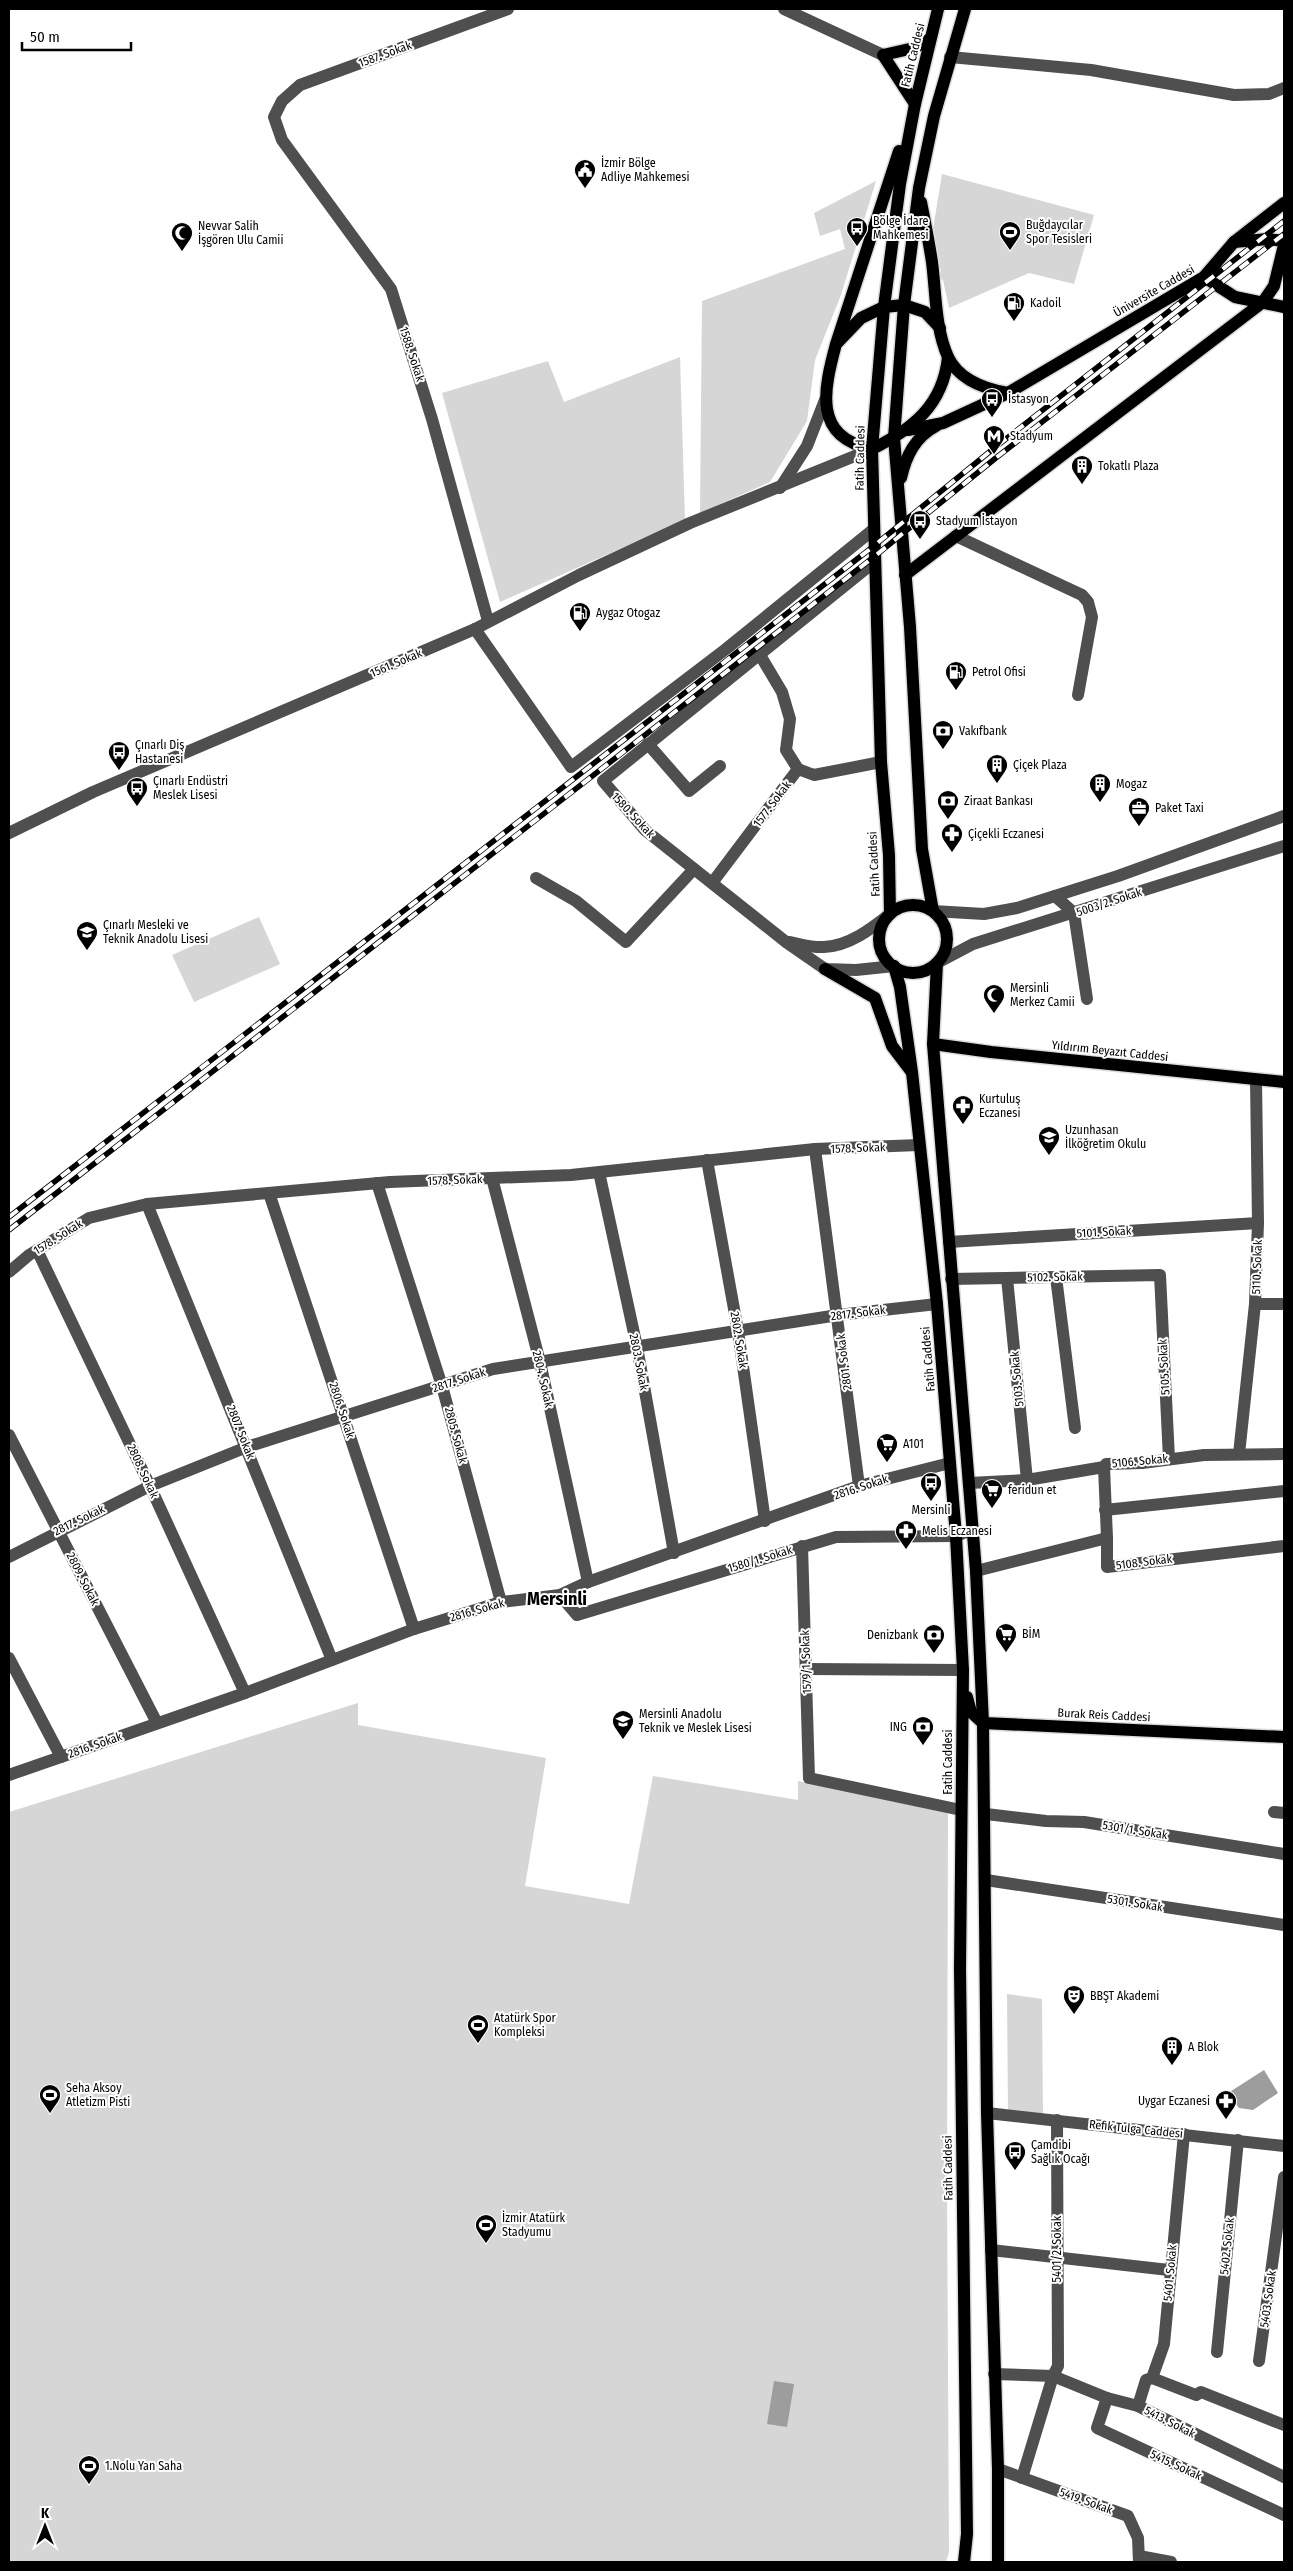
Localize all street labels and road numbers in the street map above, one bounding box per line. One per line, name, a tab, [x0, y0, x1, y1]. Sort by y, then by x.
street label: Fatih Caddesi	[898, 22, 928, 88]
street label: 1587. Sokak	[357, 38, 414, 70]
street label: Üniversite Caddesi	[1110, 260, 1197, 320]
street label: 1588. Sokak	[397, 325, 428, 384]
street label: Fatih Caddesi	[852, 425, 868, 491]
street label: 1561. Sokak	[368, 646, 424, 680]
street label: 1577. Sokak	[750, 778, 794, 830]
street label: 1580. Sokak	[608, 789, 658, 841]
street label: Fatih Caddesi	[865, 831, 883, 897]
street label: 5003/2. Sokak	[1074, 885, 1144, 919]
street label: Yıldırım Beyazıt Caddesi	[1051, 1038, 1169, 1064]
street label: 1578. Sokak	[830, 1140, 886, 1156]
street label: 1578. Sokak	[427, 1172, 483, 1188]
street label: 1578. Sokak	[31, 1216, 85, 1258]
street label: 5101. Sokak	[1076, 1224, 1132, 1240]
street label: 5110. Sokak	[1249, 1239, 1265, 1295]
street label: 5102. Sokak	[1027, 1270, 1083, 1284]
street label: 2817. Sokak	[830, 1303, 887, 1323]
street label: 2802. Sokak	[728, 1311, 750, 1370]
street label: Fatih Caddesi	[918, 1326, 938, 1392]
street label: 2803. Sokak	[627, 1333, 651, 1392]
street label: 2801. Sokak	[834, 1333, 854, 1391]
street label: 5105. Sokak	[1156, 1338, 1172, 1395]
street label: 2804. Sokak	[530, 1349, 556, 1409]
street label: 5103. Sokak	[1008, 1350, 1026, 1407]
street label: 2817. Sokak	[431, 1365, 488, 1395]
street label: 2806. Sokak	[326, 1380, 358, 1440]
street label: 2807. Sokak	[224, 1403, 258, 1461]
street label: 2805. Sokak	[442, 1405, 470, 1465]
street label: 2808. Sokak	[124, 1442, 162, 1501]
street label: 5106. Sokak	[1111, 1452, 1169, 1470]
street label: 2816. Sokak	[832, 1472, 890, 1502]
street label: 2817. Sokak	[51, 1501, 107, 1538]
street label: 1580/1. Sokak	[726, 1542, 794, 1575]
street label: 2809. Sokak	[64, 1550, 103, 1608]
street label: 5108. Sokak	[1115, 1552, 1173, 1572]
street label: 2816. Sokak	[448, 1595, 506, 1624]
street label: 1579/1. Sokak	[798, 1629, 814, 1694]
street label: Burak Reis Caddesi	[1057, 1706, 1151, 1724]
street label: 2816. Sokak	[66, 1729, 124, 1761]
street label: Fatih Caddesi	[941, 1729, 955, 1795]
street label: 5301/1. Sokak	[1102, 1818, 1169, 1842]
street label: 5301. Sokak	[1106, 1892, 1164, 1914]
street label: Refik Tulga Caddesi	[1088, 2117, 1184, 2141]
street label: Fatih Caddesi	[940, 2135, 956, 2201]
street label: 5401/2. Sokak	[1050, 2215, 1064, 2282]
street label: 5402. Sokak	[1217, 2216, 1237, 2275]
street label: 5401. Sokak	[1161, 2244, 1179, 2302]
street label: 5403. Sokak	[1257, 2269, 1279, 2328]
street label: 5413. Sokak	[1142, 2403, 1198, 2441]
street label: 5415. Sokak	[1148, 2447, 1204, 2483]
street label: 5419. Sokak	[1057, 2485, 1115, 2517]

